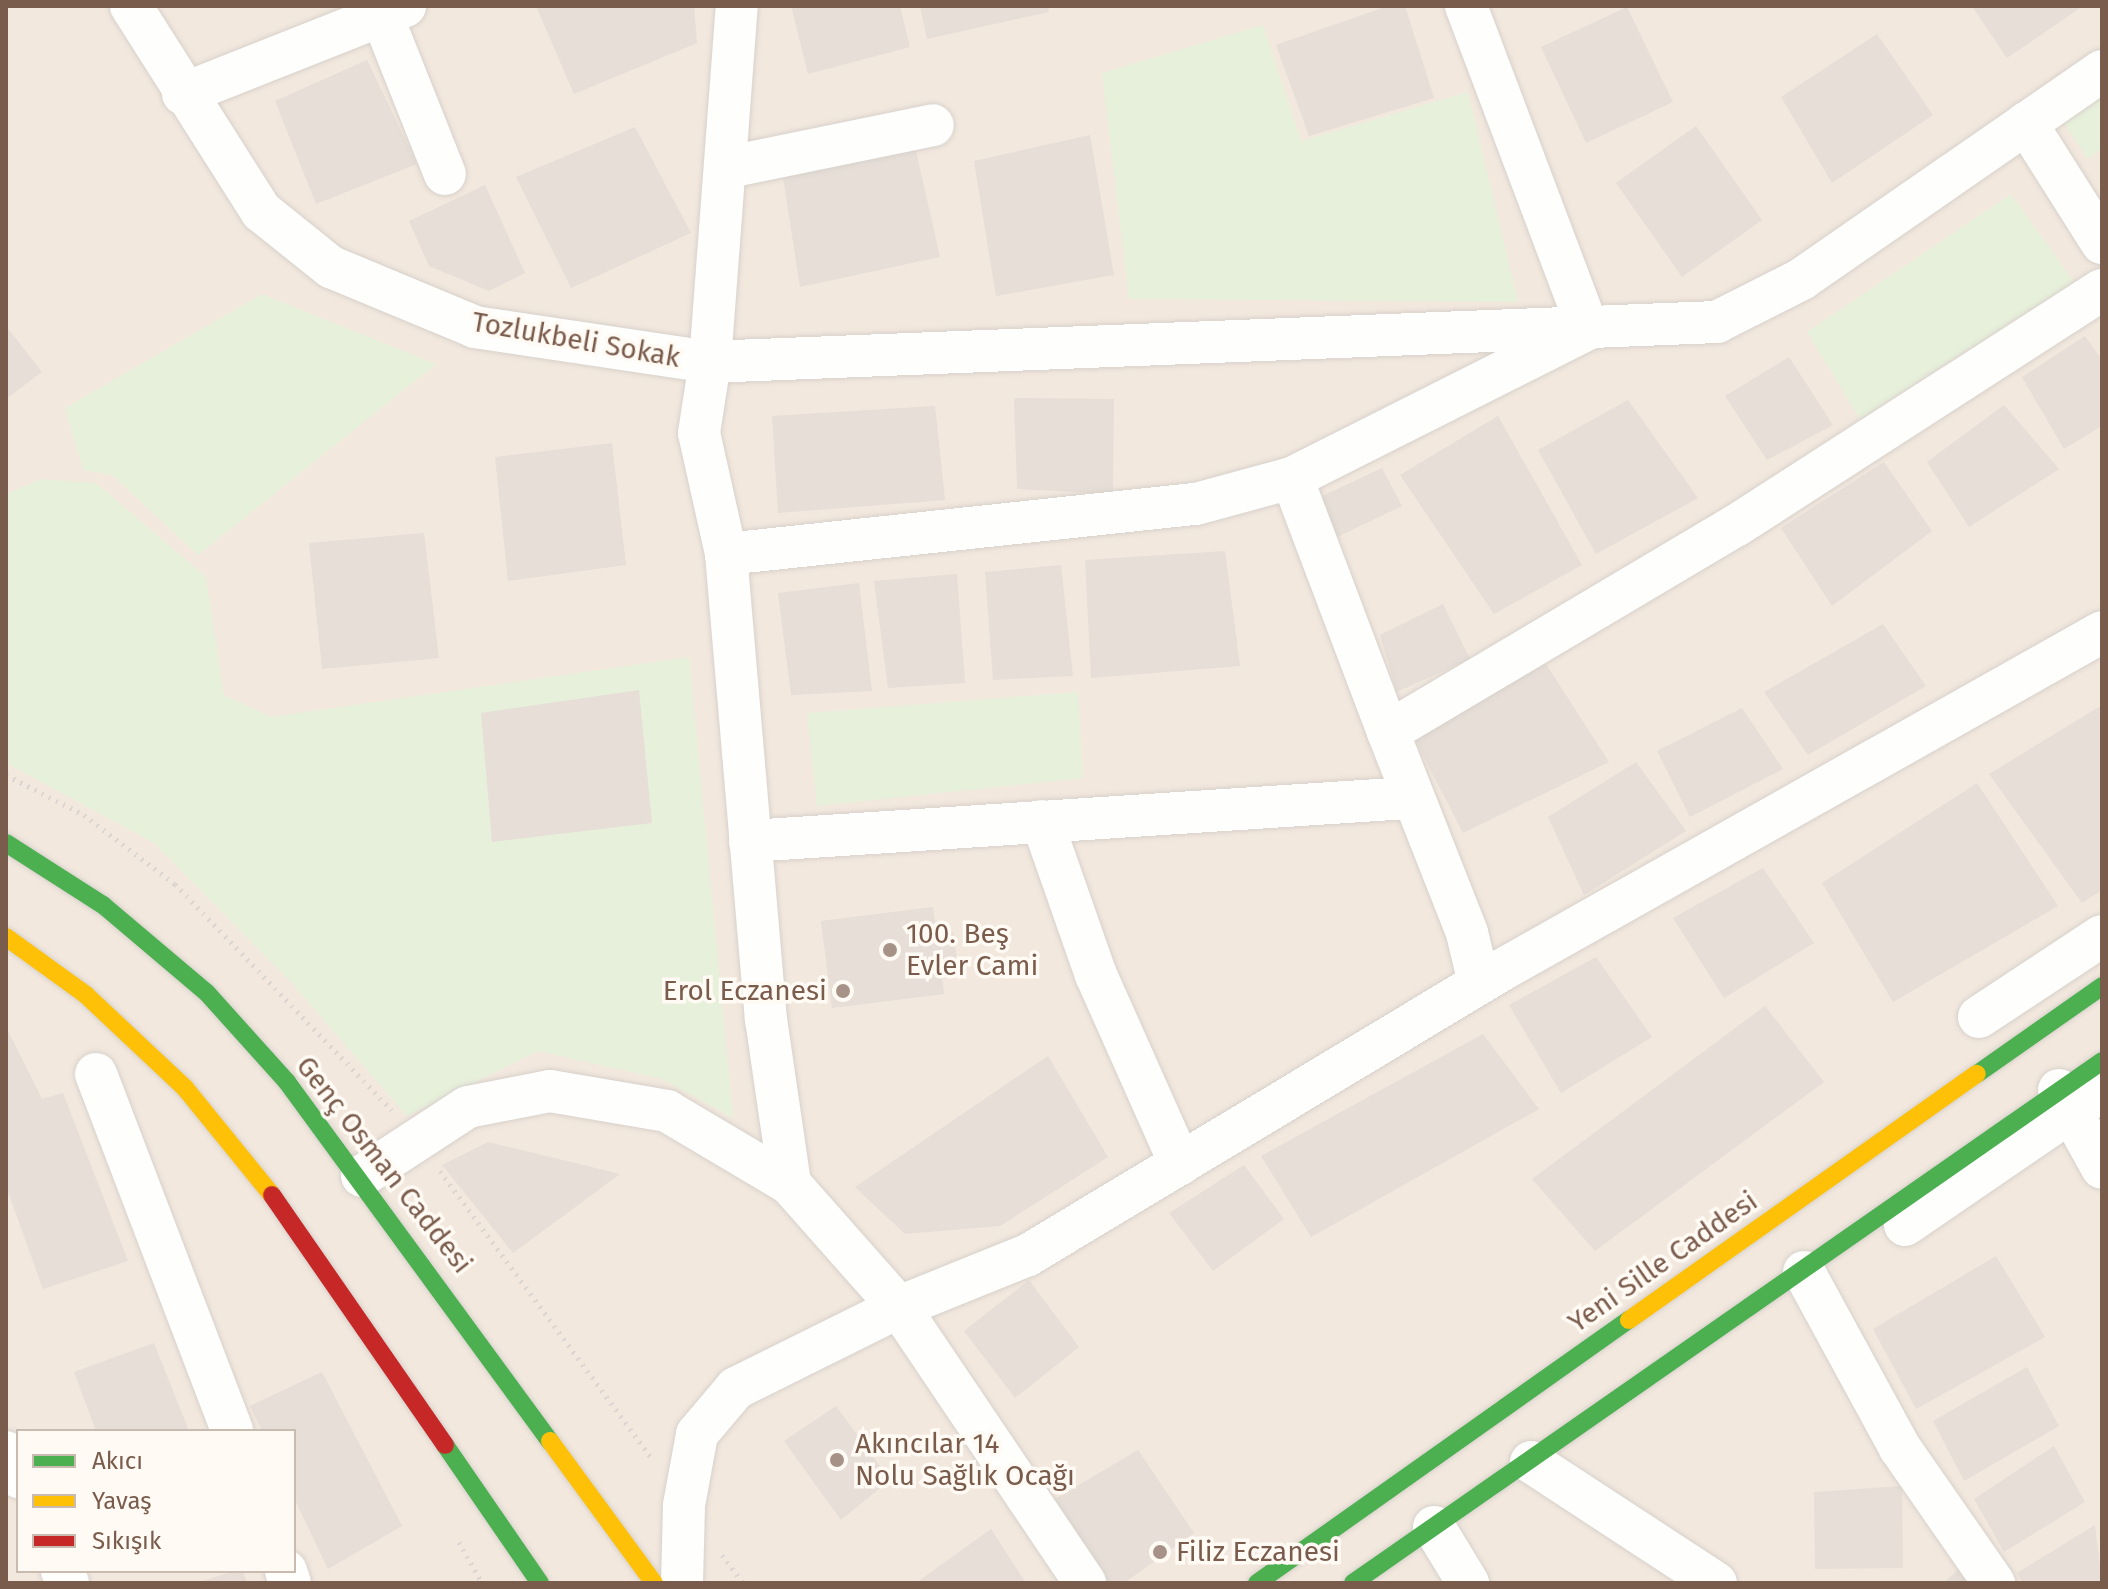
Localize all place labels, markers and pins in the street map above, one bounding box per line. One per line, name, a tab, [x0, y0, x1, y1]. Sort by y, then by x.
place label: 100. Beş Evler Cami	[906, 917, 1038, 983]
marker: 100. Beş Evler Cami	[881, 941, 899, 959]
place label: Erol Eczanesi	[663, 974, 827, 1008]
marker: Erol Eczanesi	[834, 982, 852, 1000]
place label: Akıncılar 14 Nolu Sağlık Ocağı	[855, 1427, 1075, 1493]
marker: Akıncılar 14 Nolu Sağlık Ocağı	[826, 1449, 848, 1471]
place label: Filiz Eczanesi	[1176, 1535, 1340, 1569]
marker: Filiz Eczanesi	[1151, 1543, 1169, 1561]

